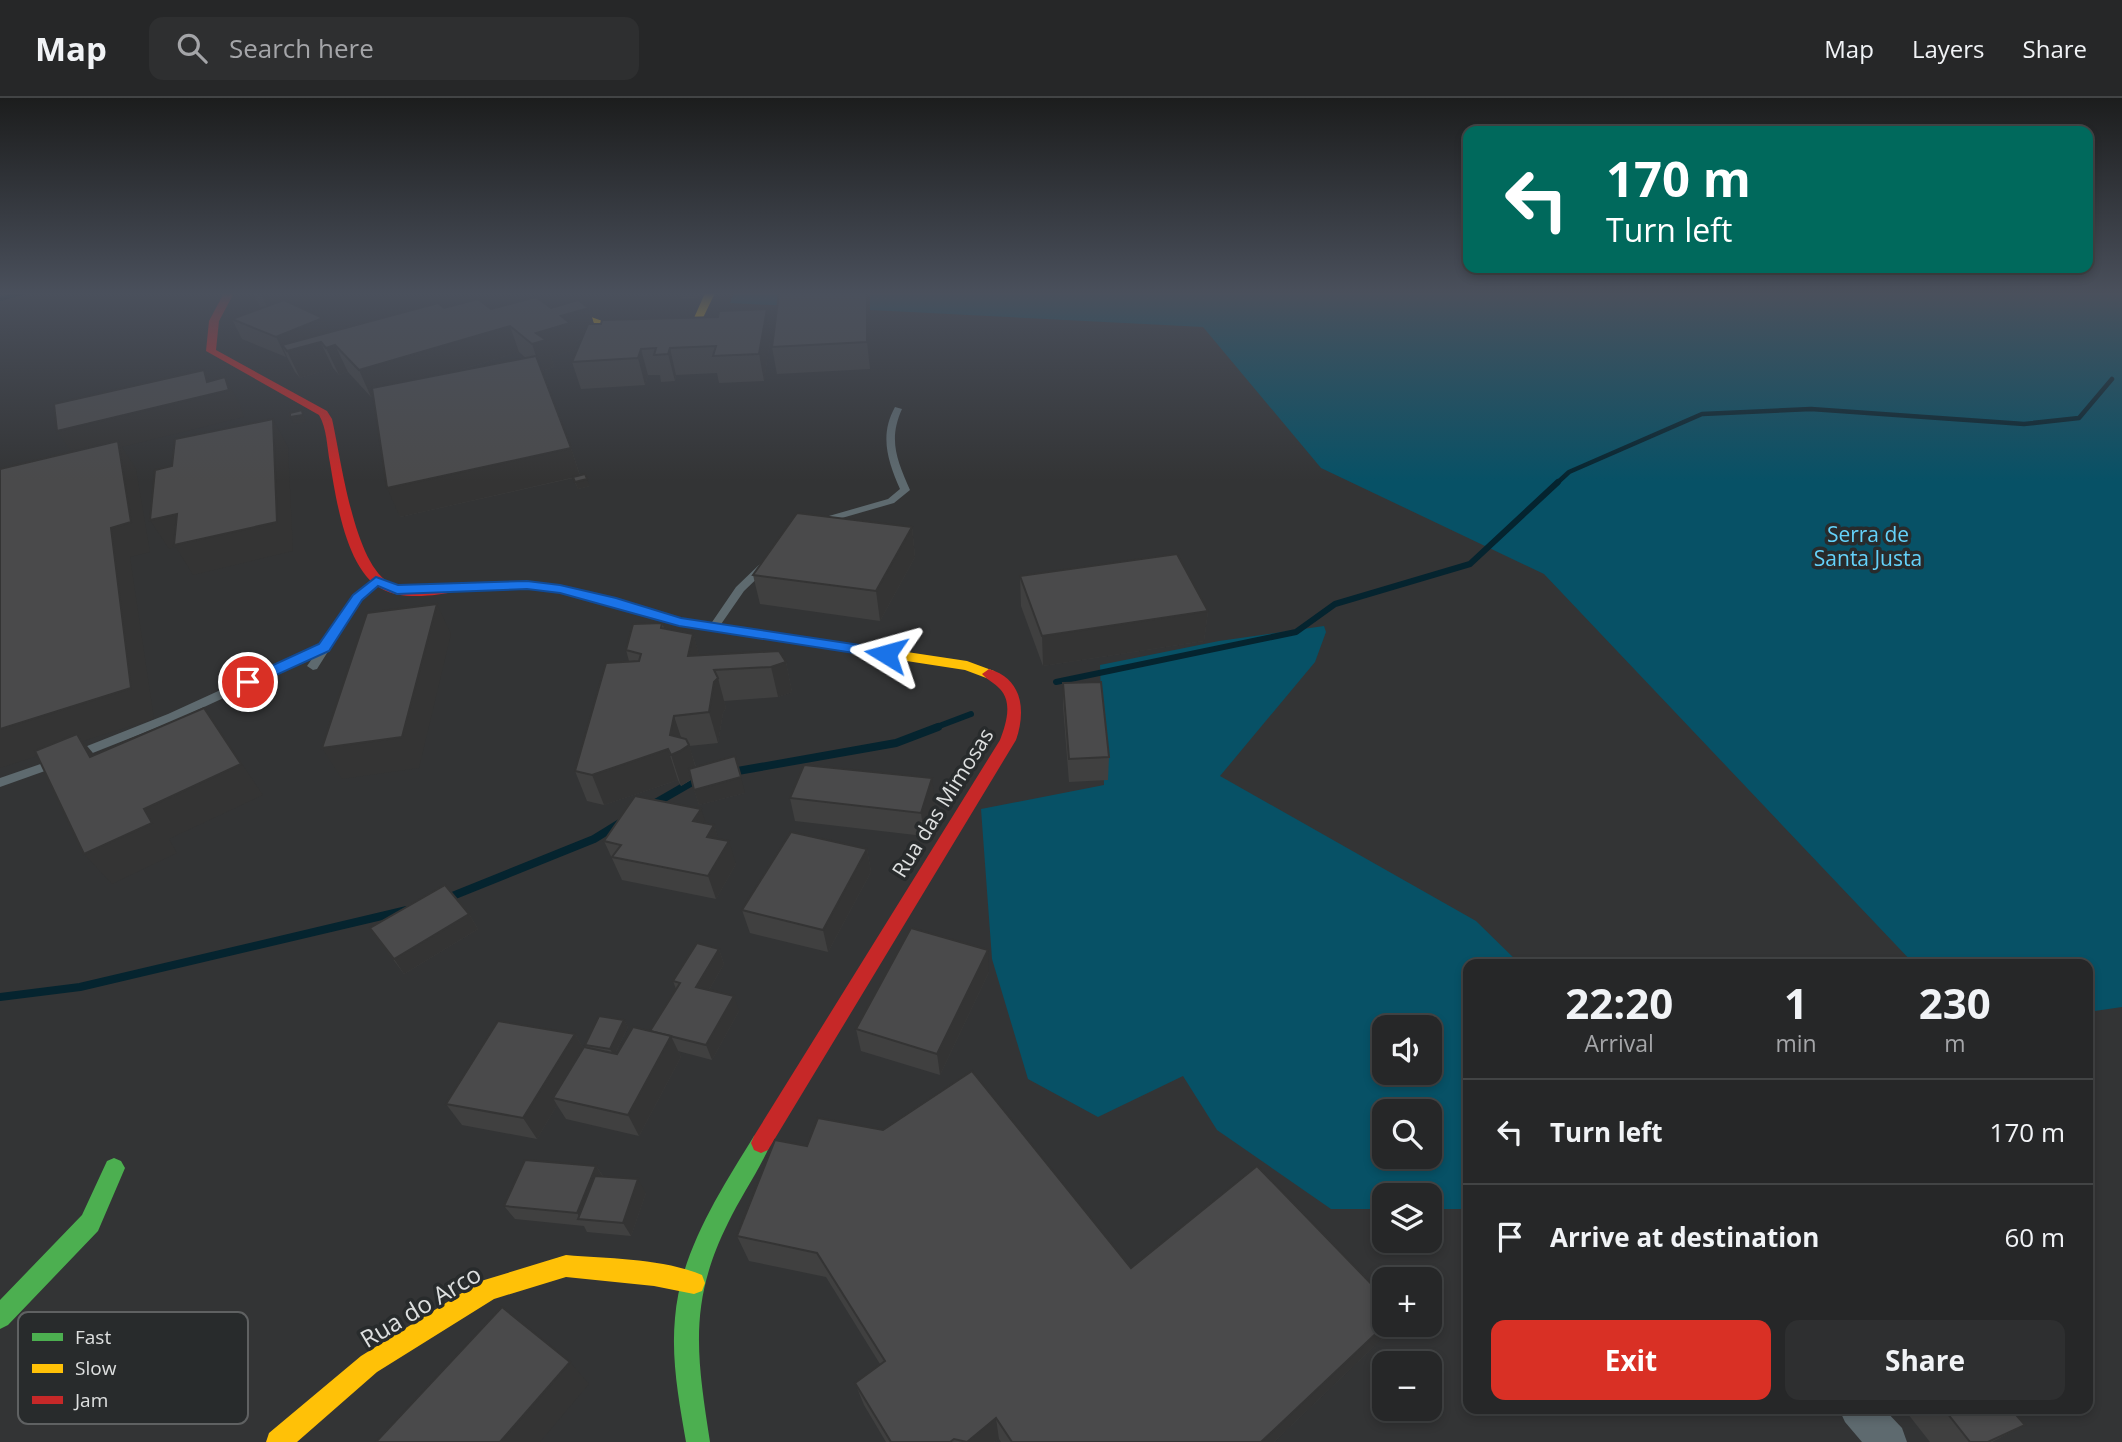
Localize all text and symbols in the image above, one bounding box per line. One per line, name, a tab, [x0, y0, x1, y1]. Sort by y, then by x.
search box	[149, 17, 639, 80]
text: Map	[35, 26, 107, 71]
icon: search	[173, 29, 211, 67]
text: Search here	[229, 30, 374, 66]
text: Map	[1824, 32, 1874, 65]
text: Layers	[1912, 32, 1985, 65]
text: Share	[2023, 32, 2087, 65]
text: 170 m	[1606, 145, 1751, 211]
icon: left	[1491, 154, 1582, 245]
text: Turn left	[1606, 208, 1732, 251]
park label: Serra de Santa Justa	[1814, 520, 1922, 572]
position arrow	[849, 617, 923, 691]
pin	[218, 652, 278, 712]
icon: arrive	[229, 663, 267, 701]
street label: Rua das Mimosas	[885, 723, 999, 882]
text: 22:20	[1565, 974, 1673, 1031]
text: 1	[1784, 974, 1808, 1031]
text: 230	[1919, 974, 1991, 1031]
map controls	[1372, 1015, 1442, 1421]
button: sound	[1372, 1015, 1442, 1085]
text: Arrival	[1585, 1027, 1654, 1059]
text: min	[1775, 1027, 1817, 1059]
text: m	[1944, 1027, 1965, 1059]
button: search	[1372, 1099, 1442, 1169]
icon: left	[1491, 1113, 1529, 1151]
text: Turn left	[1550, 1114, 1662, 1150]
text: 170 m	[1990, 1114, 2065, 1150]
button: layers	[1372, 1183, 1442, 1253]
icon: arrive	[1491, 1218, 1529, 1256]
text: Arrive at destination	[1550, 1219, 1819, 1255]
text: 60 m	[2004, 1219, 2065, 1255]
street label: Rua do Arco	[354, 1257, 487, 1355]
button: +	[1372, 1267, 1442, 1337]
legend	[18, 1312, 248, 1424]
button: Exit	[1491, 1320, 1771, 1400]
button: Share	[1785, 1320, 2065, 1400]
text: Fast	[75, 1324, 111, 1350]
button: −	[1372, 1351, 1442, 1421]
text: Slow	[75, 1355, 117, 1381]
text: Jam	[73, 1387, 108, 1413]

